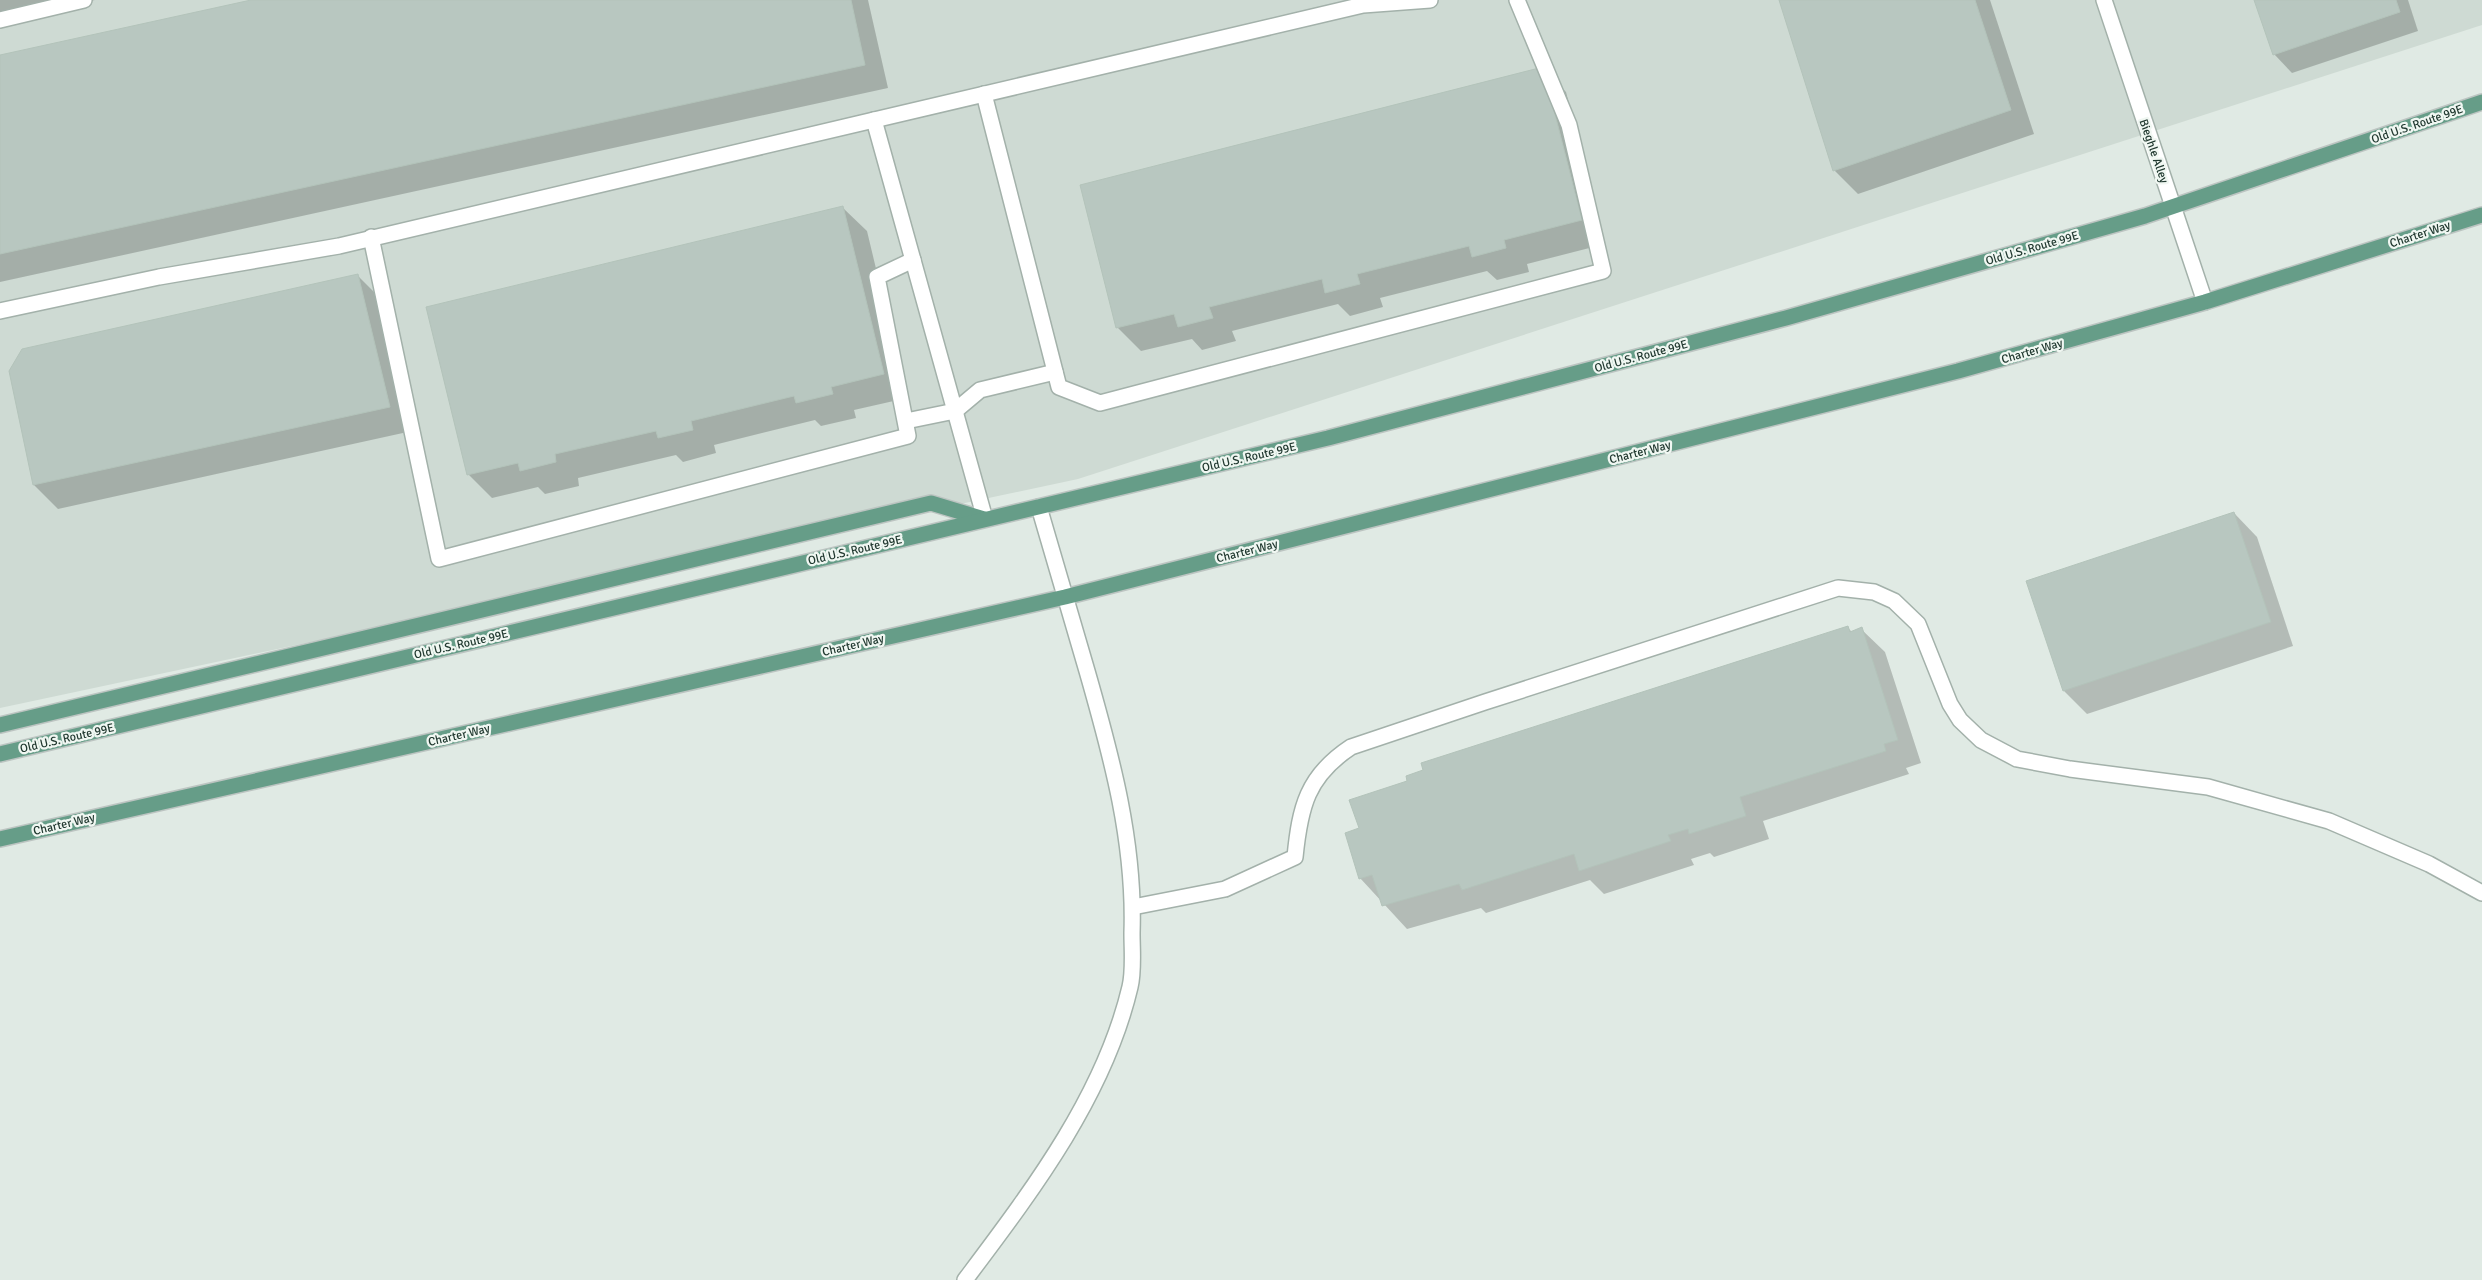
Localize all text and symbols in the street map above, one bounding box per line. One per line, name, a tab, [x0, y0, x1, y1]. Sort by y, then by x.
street label: Old U.S. Route 99E	[2369, 102, 2465, 147]
street label: Bieghle Alley	[2136, 117, 2172, 186]
street label: Charter Way	[2388, 217, 2453, 251]
street label: Old U.S. Route 99E	[1984, 228, 2081, 269]
street label: Charter Way	[2000, 335, 2065, 367]
street label: Old U.S. Route 99E	[1593, 337, 1690, 376]
street label: Charter Way	[1608, 437, 1673, 467]
street label: Old U.S. Route 99E	[1201, 439, 1298, 476]
street label: Old U.S. Route 99E	[807, 532, 904, 569]
street label: Charter Way	[1215, 536, 1280, 566]
street label: Old U.S. Route 99E	[413, 626, 510, 663]
street label: Charter Way	[821, 631, 886, 660]
street label: Old U.S. Route 99E	[19, 720, 116, 757]
street label: Charter Way	[427, 721, 492, 750]
street label: Charter Way	[32, 810, 97, 839]

